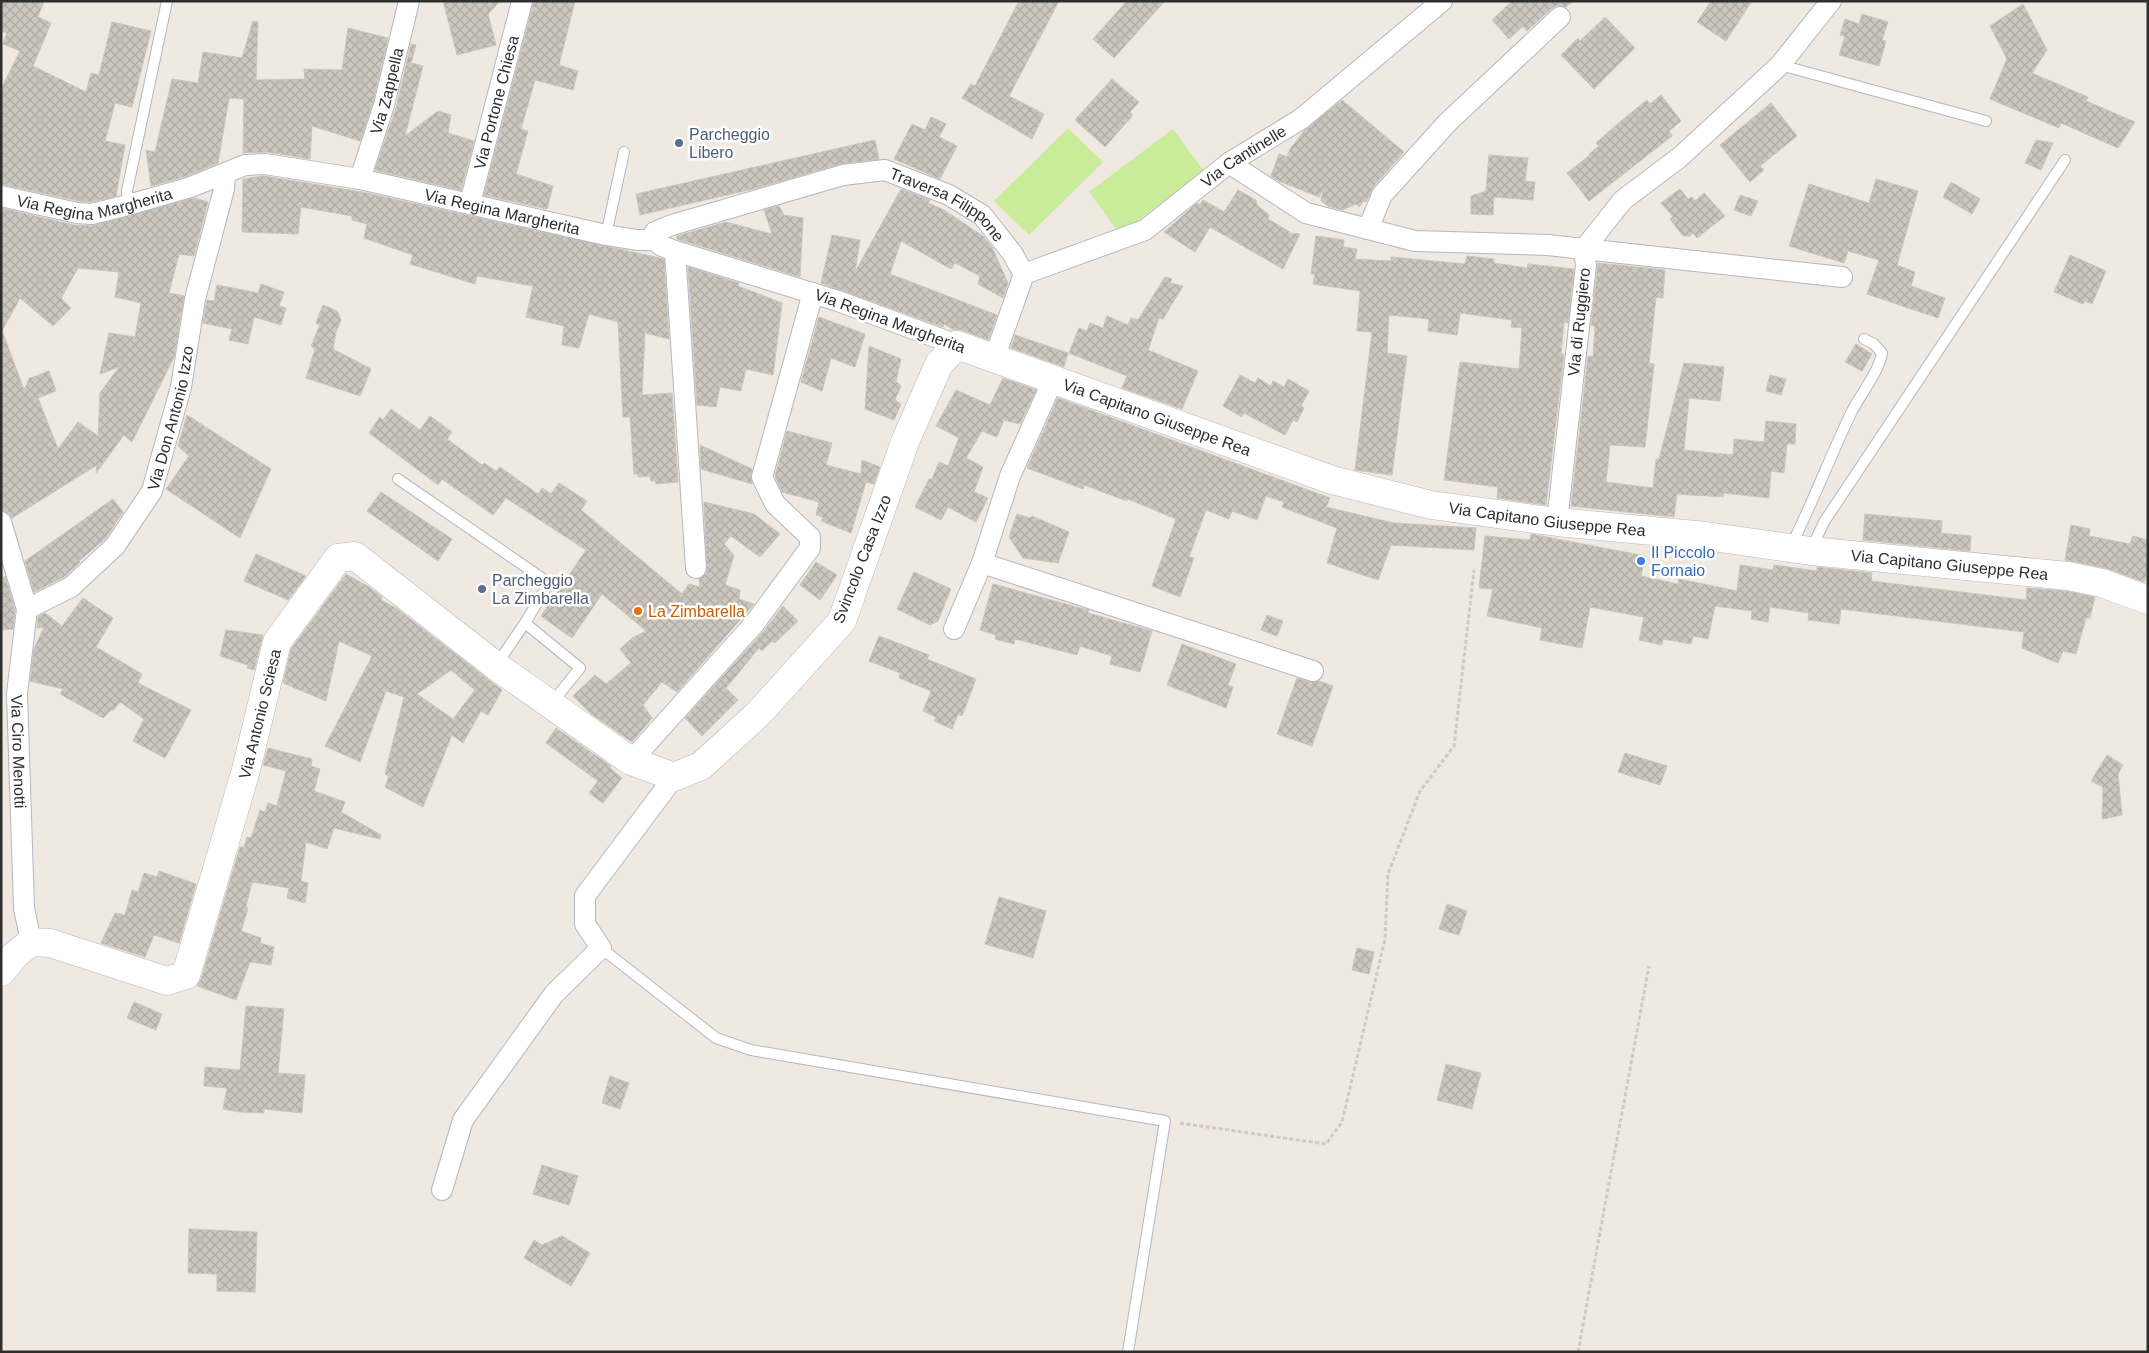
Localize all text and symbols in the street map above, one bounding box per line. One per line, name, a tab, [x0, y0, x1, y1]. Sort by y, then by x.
street label: Via Portone Chiesa	[471, 33, 521, 171]
street label: Via Zappella	[367, 46, 406, 136]
street label: Via Cantinelle	[1198, 122, 1289, 191]
place label: Parcheggio Libero	[689, 126, 770, 161]
marker: Parcheggio Libero	[673, 137, 685, 149]
street label: Traversa Filippone	[888, 164, 1008, 245]
street label: Via Regina Margherita	[15, 184, 174, 223]
street label: Via Regina Margherita	[423, 185, 582, 237]
street label: Via di Ruggiero	[1565, 267, 1593, 377]
street label: Via Regina Margherita	[812, 286, 968, 356]
street label: Via Don Antonio Izzo	[144, 344, 196, 492]
street label: Via Capitano Giuseppe Rea	[1061, 375, 1253, 459]
street label: Svincolo Casa Izzo	[830, 492, 894, 626]
street label: Via Capitano Giuseppe Rea	[1448, 499, 1647, 539]
place label: Il Piccolo Fornaio	[1651, 544, 1715, 579]
street label: Via Capitano Giuseppe Rea	[1850, 546, 2049, 583]
marker: Il Piccolo Fornaio	[1635, 555, 1647, 567]
place label: Parcheggio La Zimbarella	[492, 572, 589, 607]
marker: Parcheggio La Zimbarella	[476, 583, 488, 595]
place label: La Zimbarella	[648, 603, 745, 620]
marker: La Zimbarella	[632, 605, 644, 617]
street label: Via Antonio Sciesa	[235, 647, 284, 781]
street label: Via Ciro Menotti	[9, 695, 29, 809]

